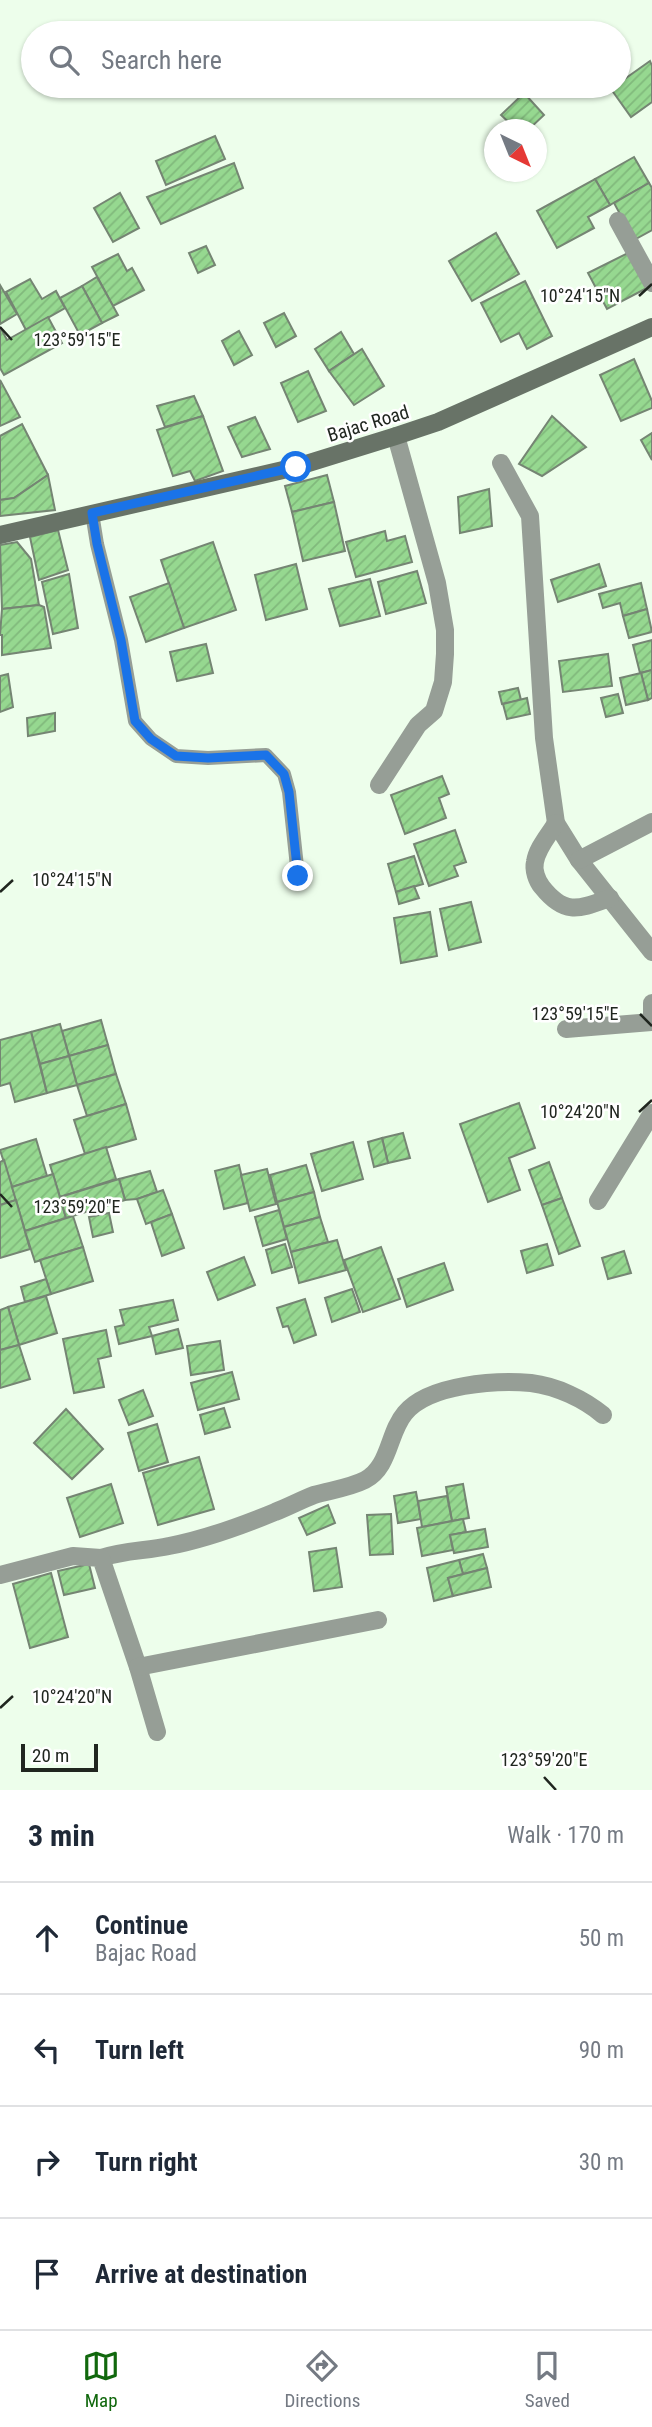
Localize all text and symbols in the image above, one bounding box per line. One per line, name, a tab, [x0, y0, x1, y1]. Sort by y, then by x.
search box	[21, 21, 631, 98]
icon: search	[45, 41, 83, 79]
text: Search here	[101, 45, 222, 75]
north arrow	[484, 119, 547, 182]
text: 10°24'15"N	[540, 285, 620, 306]
text: 123°59'15"E	[34, 329, 120, 350]
street label: Bajac Road	[325, 400, 412, 447]
route start	[280, 451, 311, 482]
route end	[282, 860, 313, 891]
text: 10°24'15"N	[32, 869, 112, 890]
text: 123°59'15"E	[532, 1003, 618, 1024]
text: 10°24'20"N	[540, 1101, 620, 1122]
text: 123°59'20"E	[34, 1196, 120, 1217]
text: 10°24'20"N	[32, 1686, 112, 1707]
scale bar	[21, 1741, 98, 1773]
text: 20 m	[32, 1744, 69, 1767]
text: 123°59'20"E	[501, 1749, 587, 1770]
text: 3 min	[28, 1818, 95, 1853]
text: Walk · 170 m	[507, 1822, 624, 1849]
text: Continue	[95, 1910, 188, 1940]
icon: ahead	[28, 1919, 66, 1957]
text: 50 m	[579, 1925, 624, 1952]
text: Bajac Road	[95, 1940, 197, 1967]
icon: left	[28, 2031, 66, 2069]
text: Turn left	[95, 2035, 184, 2065]
text: 90 m	[579, 2037, 624, 2064]
icon: right	[28, 2143, 66, 2181]
text: Turn right	[95, 2147, 197, 2177]
text: 30 m	[579, 2149, 624, 2176]
icon: arrive	[28, 2255, 66, 2293]
text: Arrive at destination	[95, 2259, 307, 2289]
tab: Map	[82, 2347, 120, 2412]
tab: Directions	[284, 2347, 360, 2412]
tab: Saved	[525, 2347, 570, 2412]

